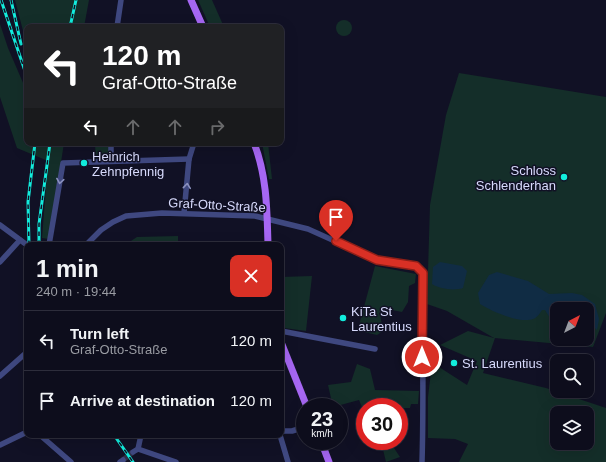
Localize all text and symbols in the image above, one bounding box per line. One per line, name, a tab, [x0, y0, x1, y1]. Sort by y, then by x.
icon: left	[36, 40, 88, 92]
text: 120 m	[102, 40, 181, 71]
text: Graf-Otto-Straße	[102, 73, 237, 93]
icon: left	[80, 116, 102, 138]
icon: ahead	[122, 116, 144, 138]
icon: ahead	[164, 116, 186, 138]
icon: right	[206, 116, 228, 138]
place label: Heinrich Zehnpfennig	[92, 149, 164, 179]
marker: Heinrich Zehnpfennig	[79, 158, 89, 168]
place label: Schloss Schlenderhan	[476, 163, 556, 193]
marker: Schloss Schlenderhan	[559, 172, 569, 182]
one-way arrow	[56, 178, 65, 184]
one-way arrow	[183, 183, 192, 189]
street label: Graf-Otto-Straße	[168, 195, 266, 215]
pin	[319, 200, 353, 241]
icon: arrive	[325, 206, 347, 228]
text: 1 min	[36, 255, 99, 282]
button: close	[230, 255, 272, 297]
text: 240 m · 19:44	[36, 284, 116, 299]
north arrow	[550, 302, 594, 346]
map controls	[550, 302, 594, 450]
place label: KiTa St Laurentius	[351, 304, 412, 334]
marker: KiTa St Laurentius	[338, 313, 348, 323]
text: Turn left	[70, 325, 129, 342]
icon: left	[36, 330, 58, 352]
text: 120 m	[230, 332, 272, 349]
position arrow	[401, 336, 443, 378]
text: Graf-Otto-Straße	[70, 342, 168, 357]
button: search	[550, 354, 594, 398]
place label: St. Laurentius	[462, 356, 543, 371]
marker: St. Laurentius	[449, 358, 459, 368]
icon: arrive	[36, 390, 58, 412]
text: Arrive at destination	[70, 392, 215, 409]
text: 120 m	[230, 392, 272, 409]
speed limit sign: 30	[356, 398, 408, 450]
button: layers	[550, 406, 594, 450]
text: 23	[311, 408, 333, 430]
text: km/h	[311, 428, 333, 439]

